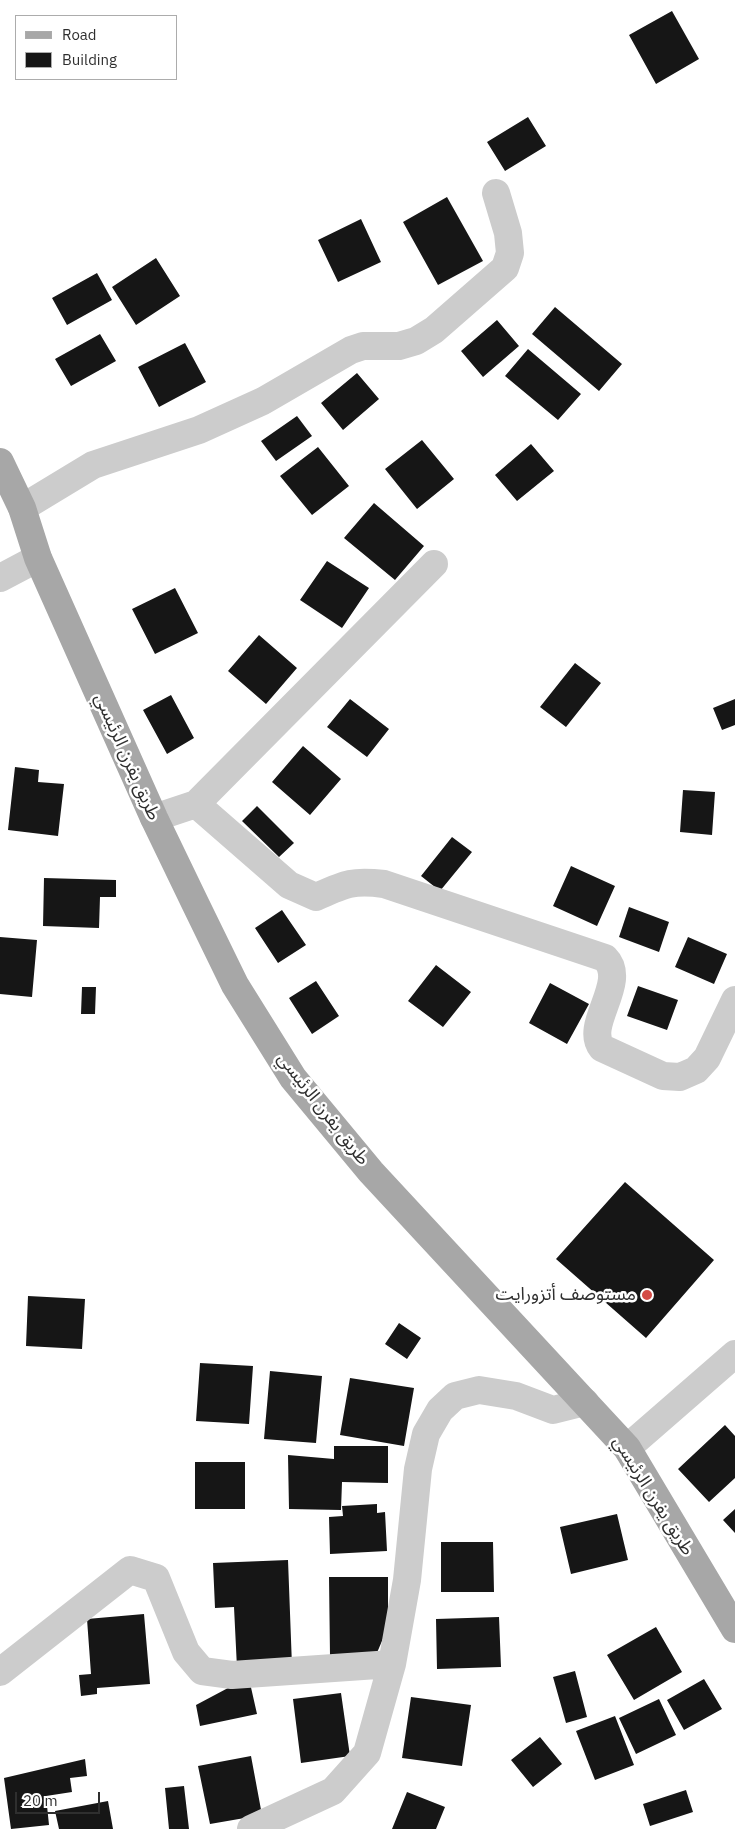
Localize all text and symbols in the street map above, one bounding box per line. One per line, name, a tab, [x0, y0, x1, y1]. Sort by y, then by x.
legend	[15, 15, 178, 80]
text: Road	[62, 25, 97, 44]
text: Building	[62, 50, 117, 69]
street label: طريق يفرن الرئيسي	[89, 690, 165, 824]
street label: طريق يفرن الرئيسي	[272, 1049, 374, 1169]
place label: مستوصف أتزورايت	[495, 1284, 636, 1306]
marker: مستوصف أتزورايت	[640, 1288, 654, 1302]
street label: طريق يفرن الرئيسي	[608, 1432, 698, 1560]
scale bar	[18, 1782, 102, 1814]
text: 20 m	[23, 1791, 58, 1810]

